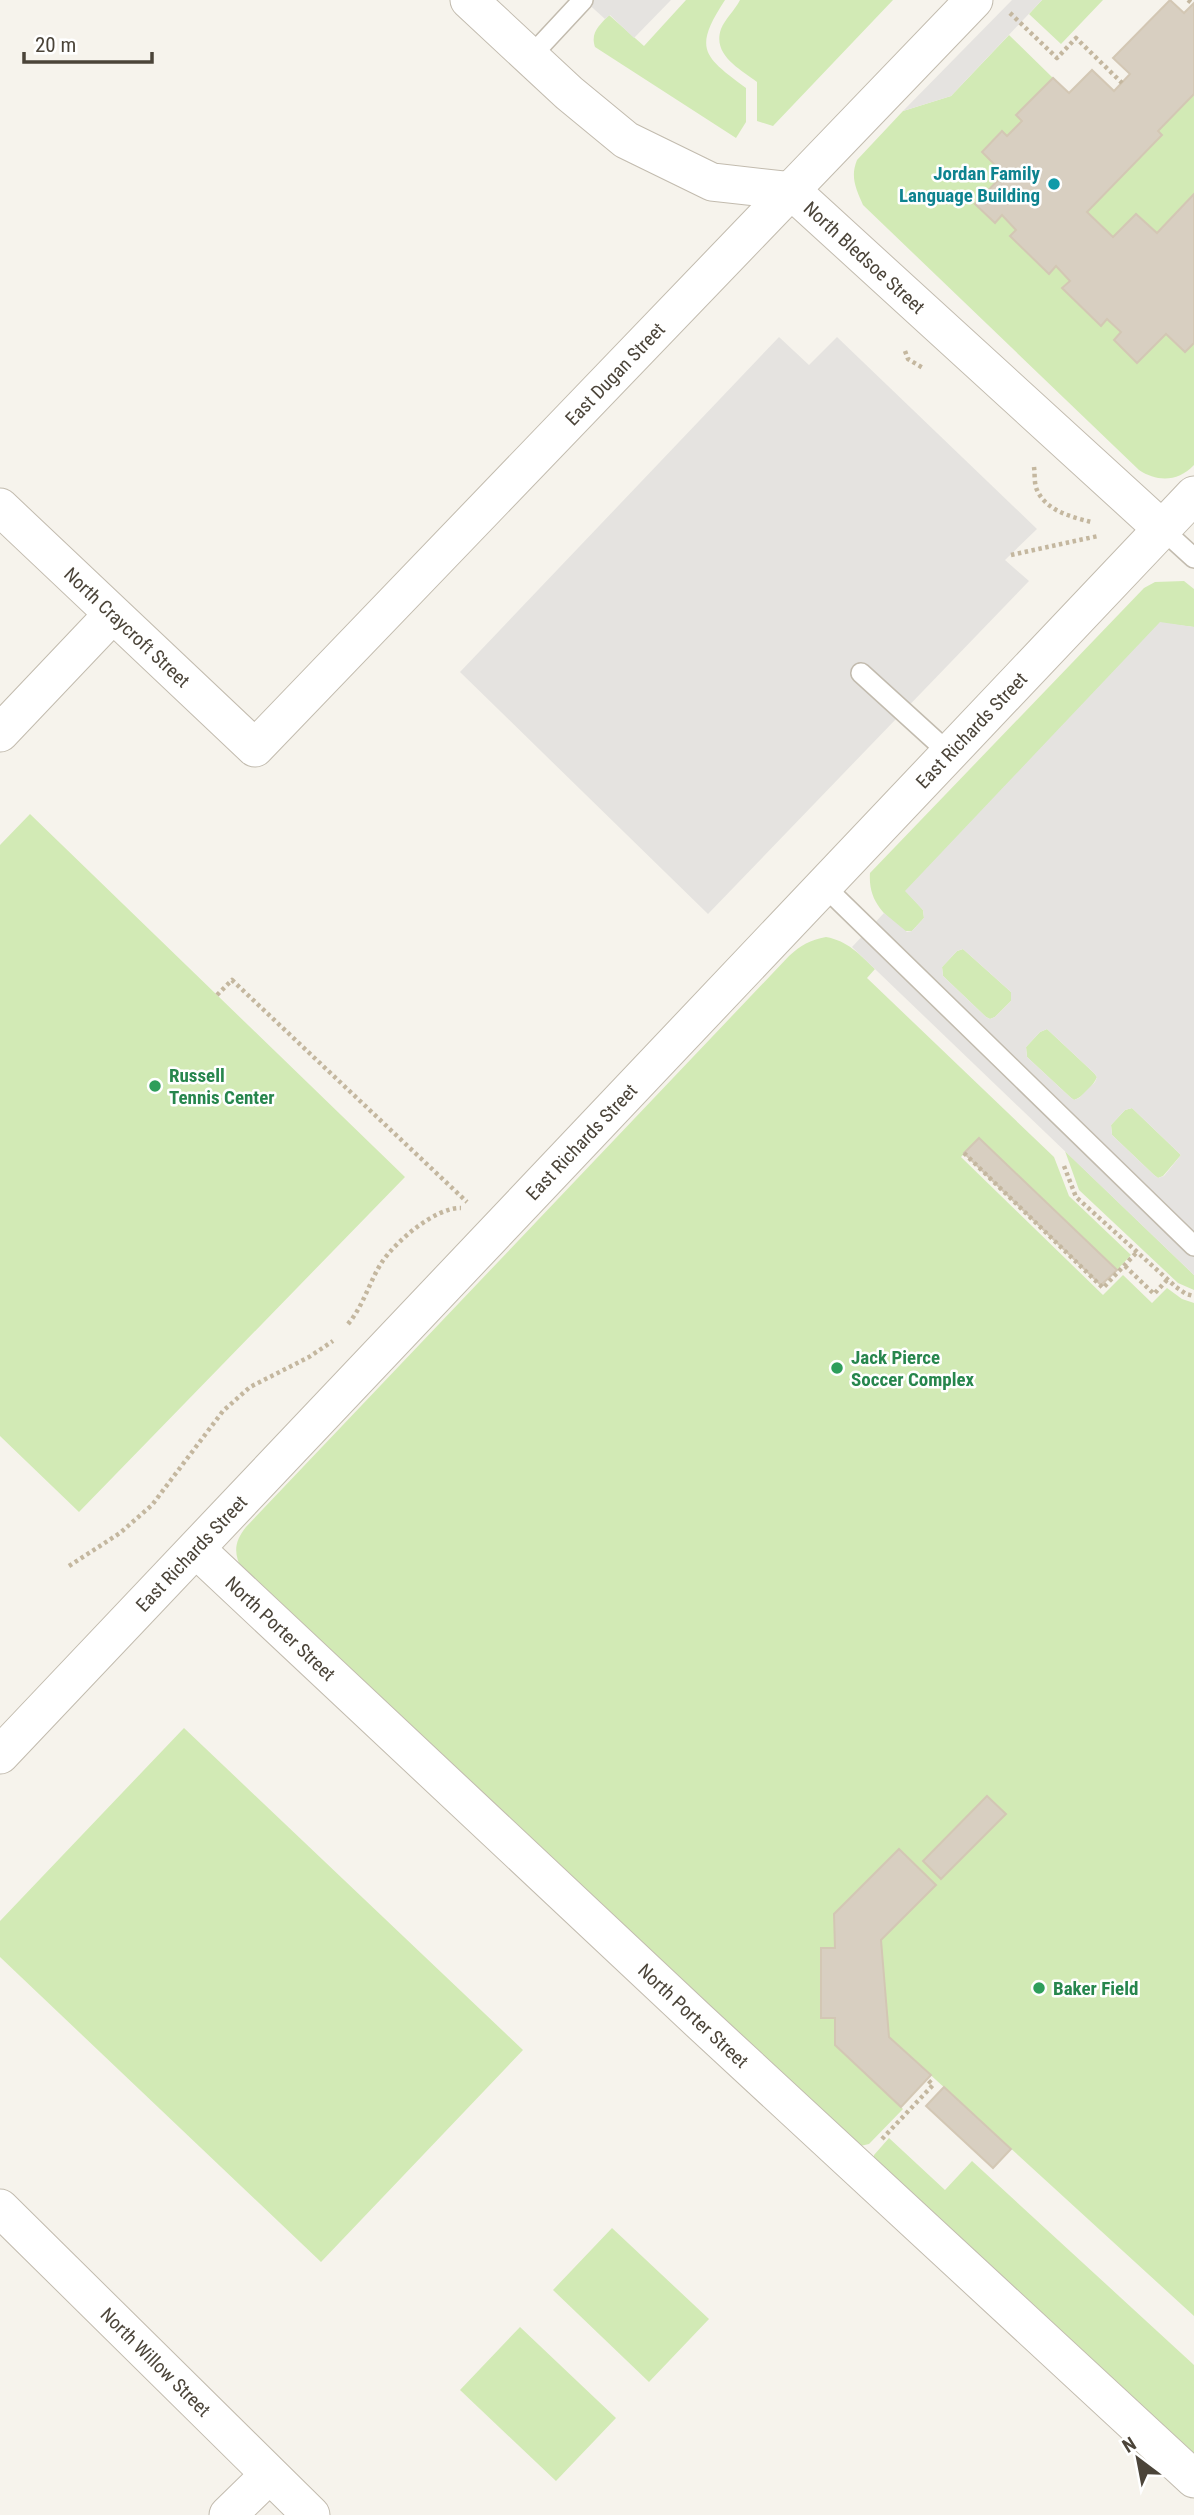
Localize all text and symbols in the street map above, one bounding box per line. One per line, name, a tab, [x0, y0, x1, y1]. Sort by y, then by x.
scale bar	[24, 21, 152, 65]
text: 20 m	[35, 33, 76, 57]
place label: Jordan Family Language Building	[899, 162, 1041, 207]
marker: Jordan Family Language Building	[1046, 176, 1062, 192]
street label: North Bledsoe Street	[799, 196, 930, 318]
street label: East Dugan Street	[560, 317, 669, 430]
street label: North Craycroft Street	[60, 562, 195, 692]
street label: East Richards Street	[911, 667, 1032, 793]
place label: Russell Tennis Center	[169, 1064, 275, 1109]
marker: Russell Tennis Center	[147, 1078, 163, 1094]
street label: East Richards Street	[521, 1079, 642, 1205]
place label: Jack Pierce Soccer Complex	[851, 1346, 975, 1391]
marker: Jack Pierce Soccer Complex	[829, 1360, 845, 1376]
street label: East Richards Street	[131, 1490, 252, 1616]
street label: North Porter Street	[221, 1571, 340, 1685]
street label: North Porter Street	[634, 1959, 753, 2072]
place label: Baker Field	[1053, 1977, 1138, 2000]
marker: Baker Field	[1031, 1980, 1047, 1996]
street label: North Willow Street	[96, 2303, 216, 2421]
north arrow	[1103, 2424, 1173, 2494]
text: N	[1118, 2432, 1140, 2458]

